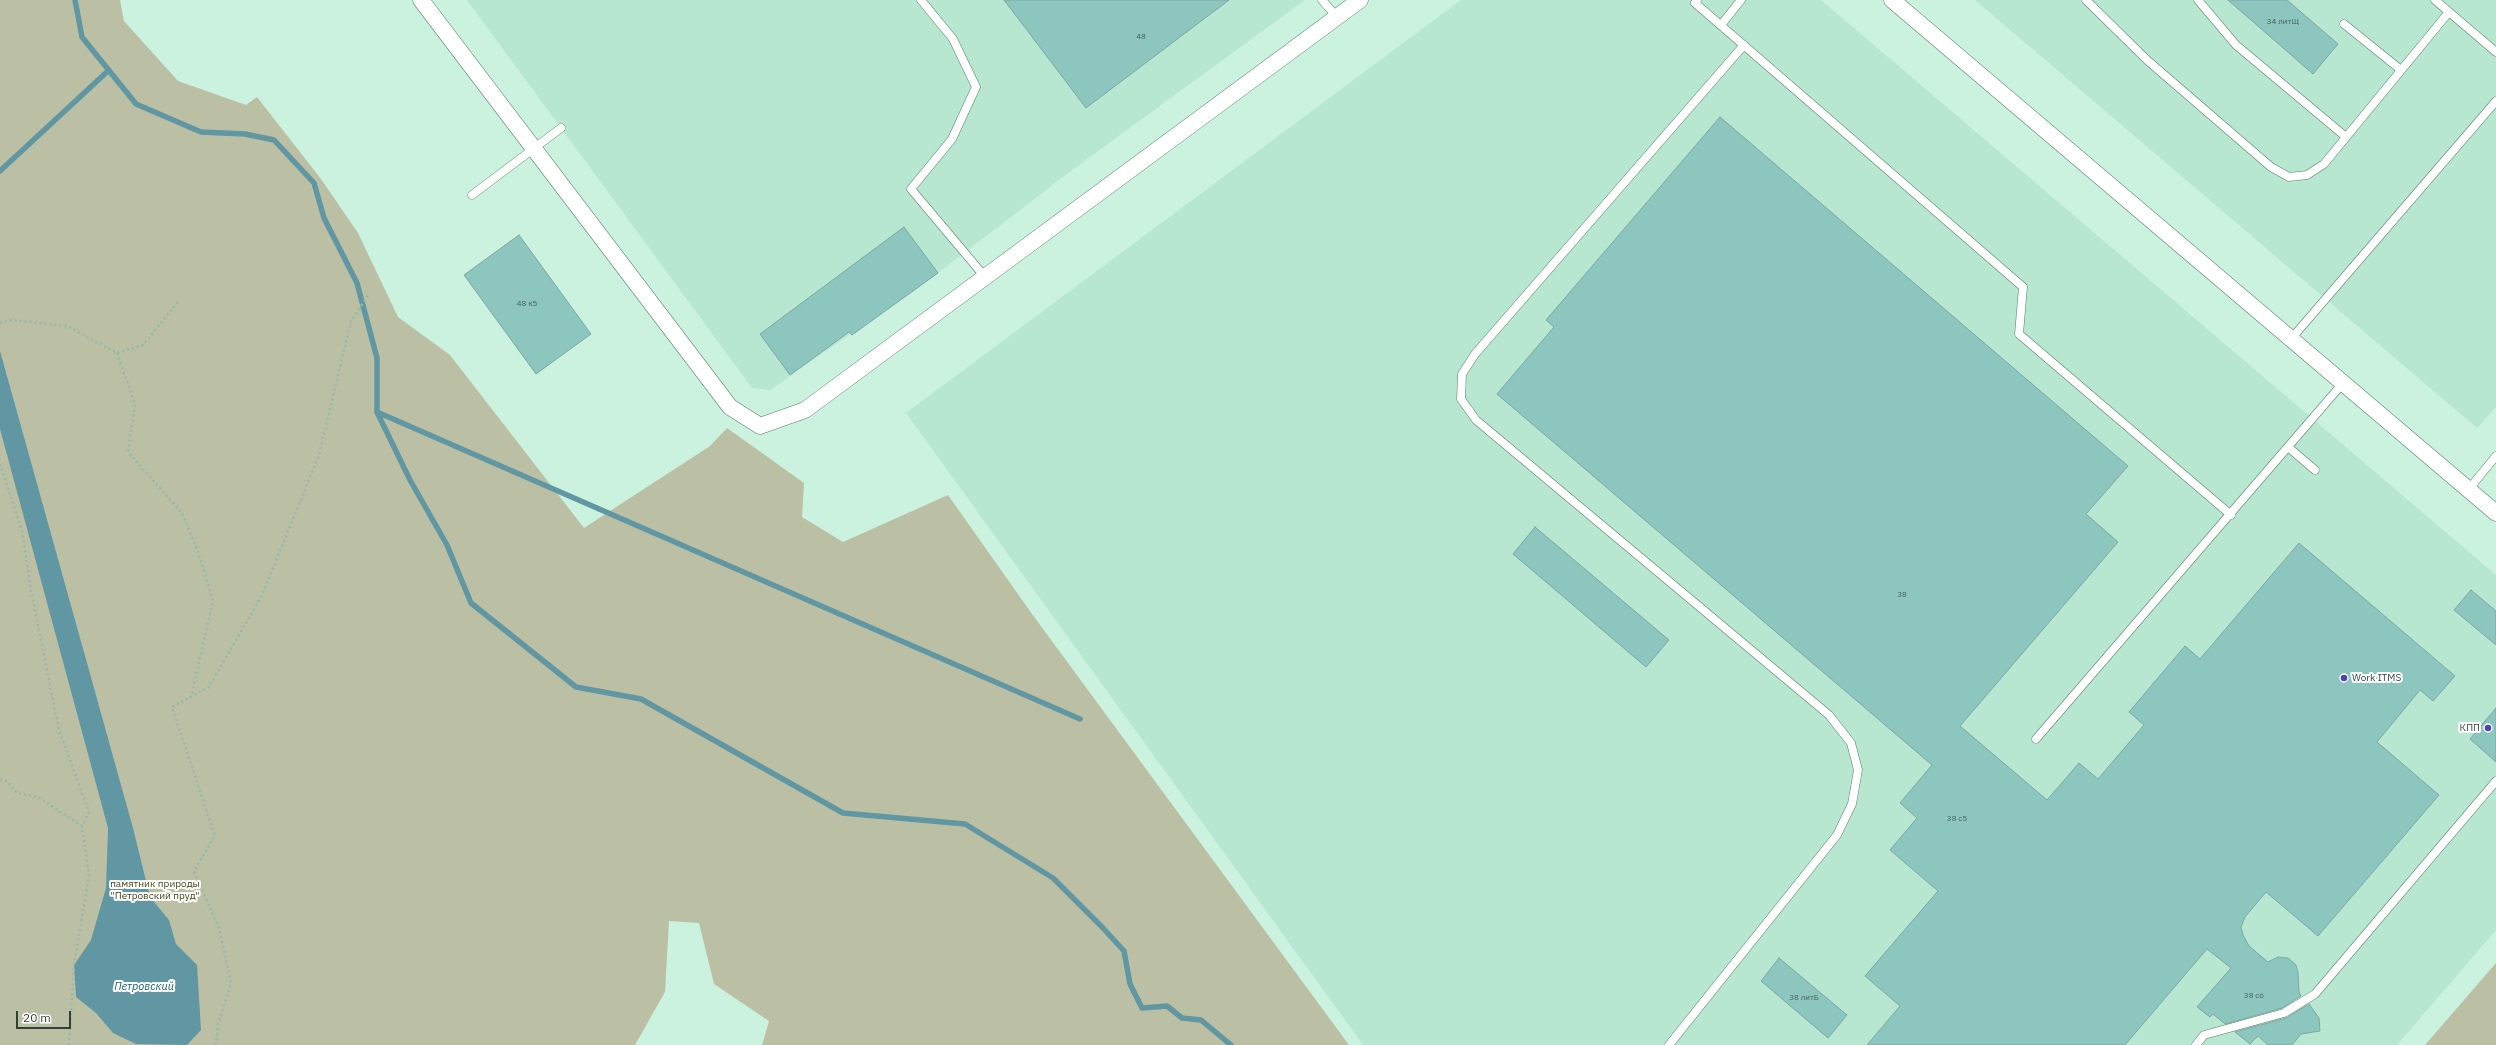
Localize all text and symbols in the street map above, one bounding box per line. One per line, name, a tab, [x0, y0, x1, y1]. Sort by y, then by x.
house number: 34 литЩ	[2267, 17, 2299, 27]
house number: 48	[1136, 32, 1146, 42]
house number: 48 к5	[517, 299, 537, 309]
house number: 38	[1897, 590, 1907, 600]
place label: Work ITMS	[2352, 672, 2401, 684]
marker: Work ITMS	[2339, 673, 2349, 683]
place label: КПП	[2460, 722, 2480, 734]
marker: КПП	[2483, 723, 2493, 733]
house number: 38 с5	[1947, 814, 1967, 824]
park label: памятник природы "Петровский пруд"	[110, 878, 200, 902]
water label: Петровский	[114, 980, 174, 994]
house number: 38 с6	[2244, 991, 2264, 1001]
house number: 38 литБ	[1789, 993, 1819, 1003]
scale bar	[18, 1003, 73, 1029]
text: 20 m	[23, 1010, 51, 1025]

